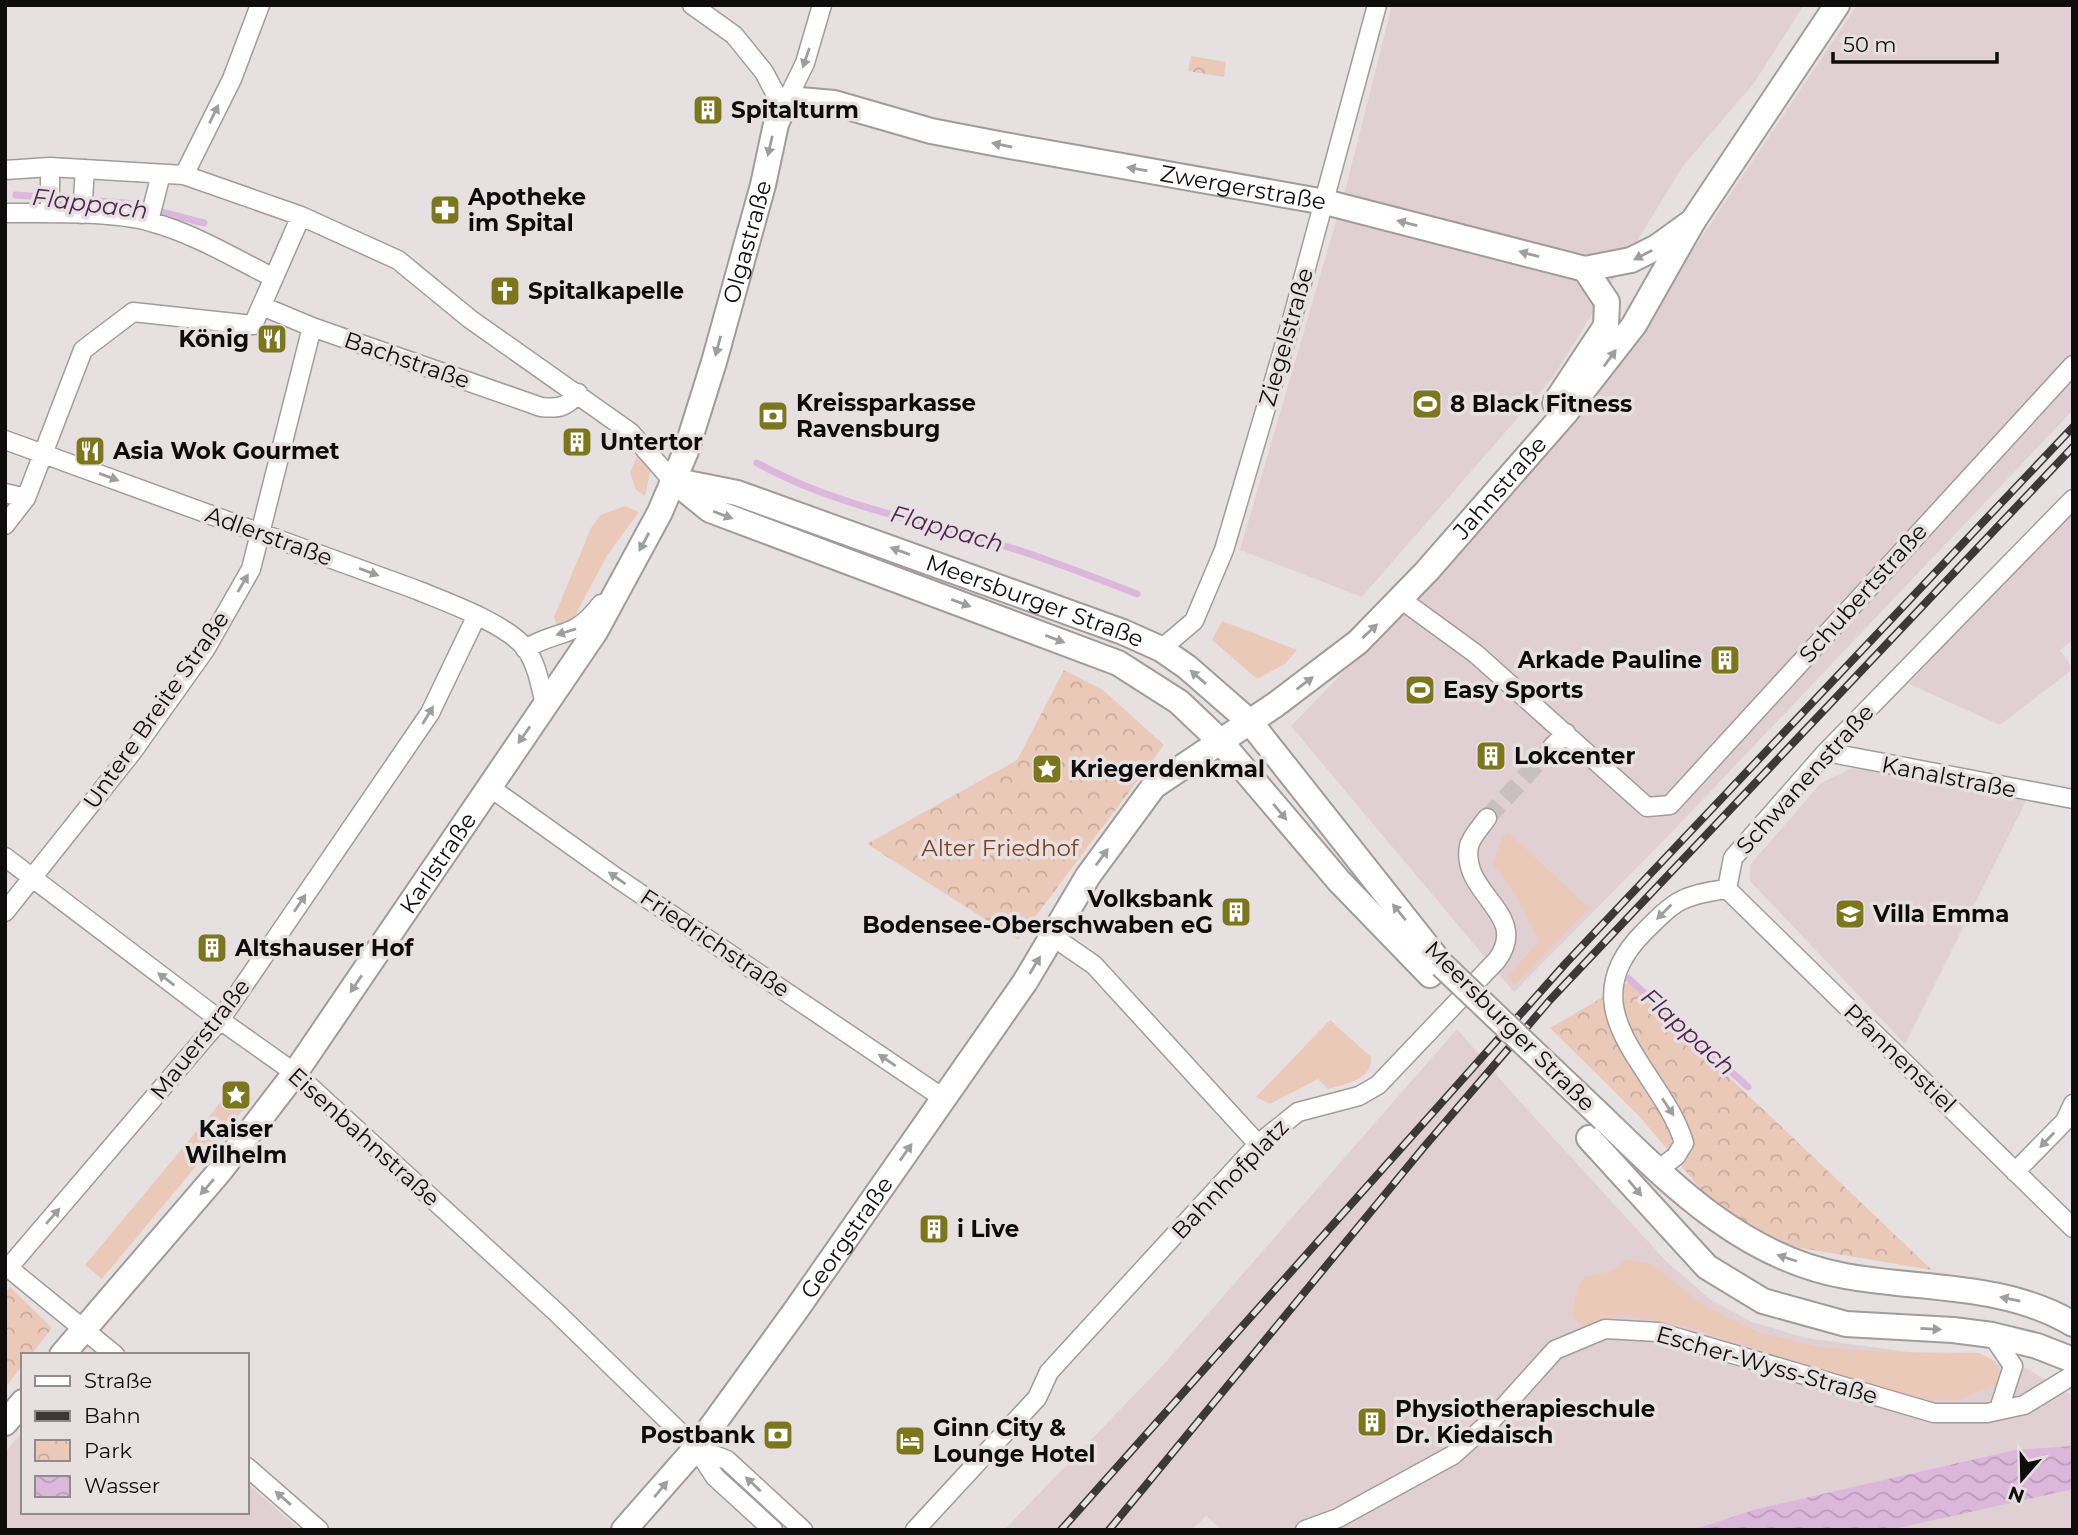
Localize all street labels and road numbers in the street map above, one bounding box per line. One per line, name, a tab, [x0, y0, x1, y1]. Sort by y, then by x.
street label: Zwergerstraße	[1158, 159, 1328, 216]
street label: Olgastraße	[717, 177, 778, 307]
street label: Ziegelstraße	[1253, 265, 1319, 409]
street label: Bachstraße	[341, 325, 473, 395]
street label: Jahnstraße	[1447, 430, 1553, 546]
street label: Adlerstraße	[202, 500, 336, 572]
street label: Schubertstraße	[1793, 517, 1933, 669]
street label: Meersburger Straße	[922, 548, 1148, 653]
street label: Untere Breite Straße	[77, 606, 235, 814]
street label: Schwanenstraße	[1730, 698, 1880, 860]
street label: Kanalstraße	[1879, 750, 2019, 804]
street label: Karlstraße	[394, 807, 482, 919]
street label: Friedrichstraße	[635, 883, 795, 1003]
street label: Meersburger Straße	[1419, 935, 1601, 1117]
street label: Mauerstraße	[144, 973, 256, 1105]
street label: Pfannenstiel	[1838, 998, 1962, 1118]
street label: Eisenbahnstraße	[283, 1062, 445, 1212]
street label: Bahnhofplatz	[1166, 1113, 1294, 1245]
street label: Georgstraße	[794, 1171, 899, 1304]
street label: Escher-Wyss-Straße	[1653, 1320, 1881, 1410]

